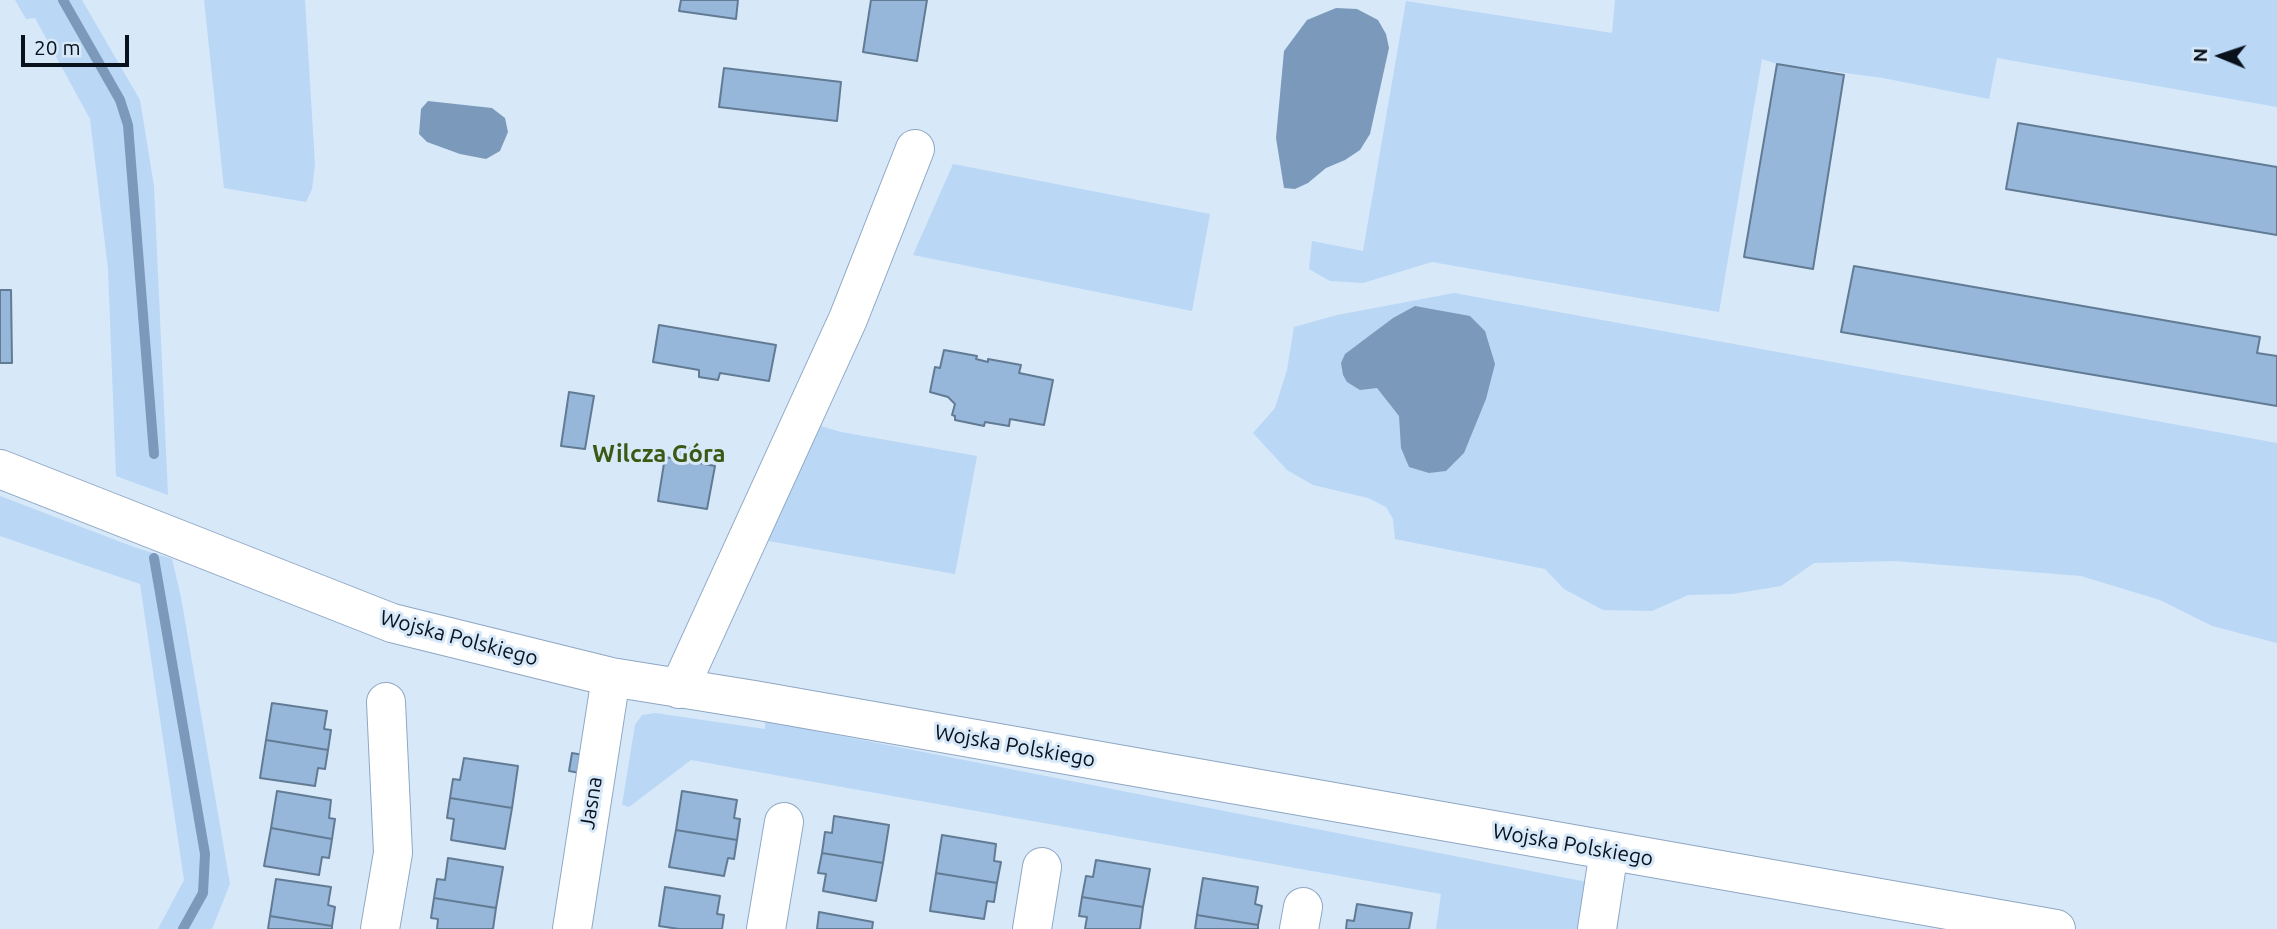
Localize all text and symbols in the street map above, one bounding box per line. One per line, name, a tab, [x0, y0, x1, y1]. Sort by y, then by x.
scale bar	[24, 21, 133, 65]
north arrow	[2186, 21, 2256, 91]
text: 20 m	[34, 35, 81, 59]
text: N	[2189, 48, 2211, 63]
district label: Wilcza Góra	[592, 440, 726, 468]
street label: Wojska Polskiego	[377, 605, 541, 671]
street label: Wojska Polskiego	[933, 719, 1097, 773]
street label: Jasna	[574, 775, 608, 831]
street label: Wojska Polskiego	[1491, 818, 1655, 872]

